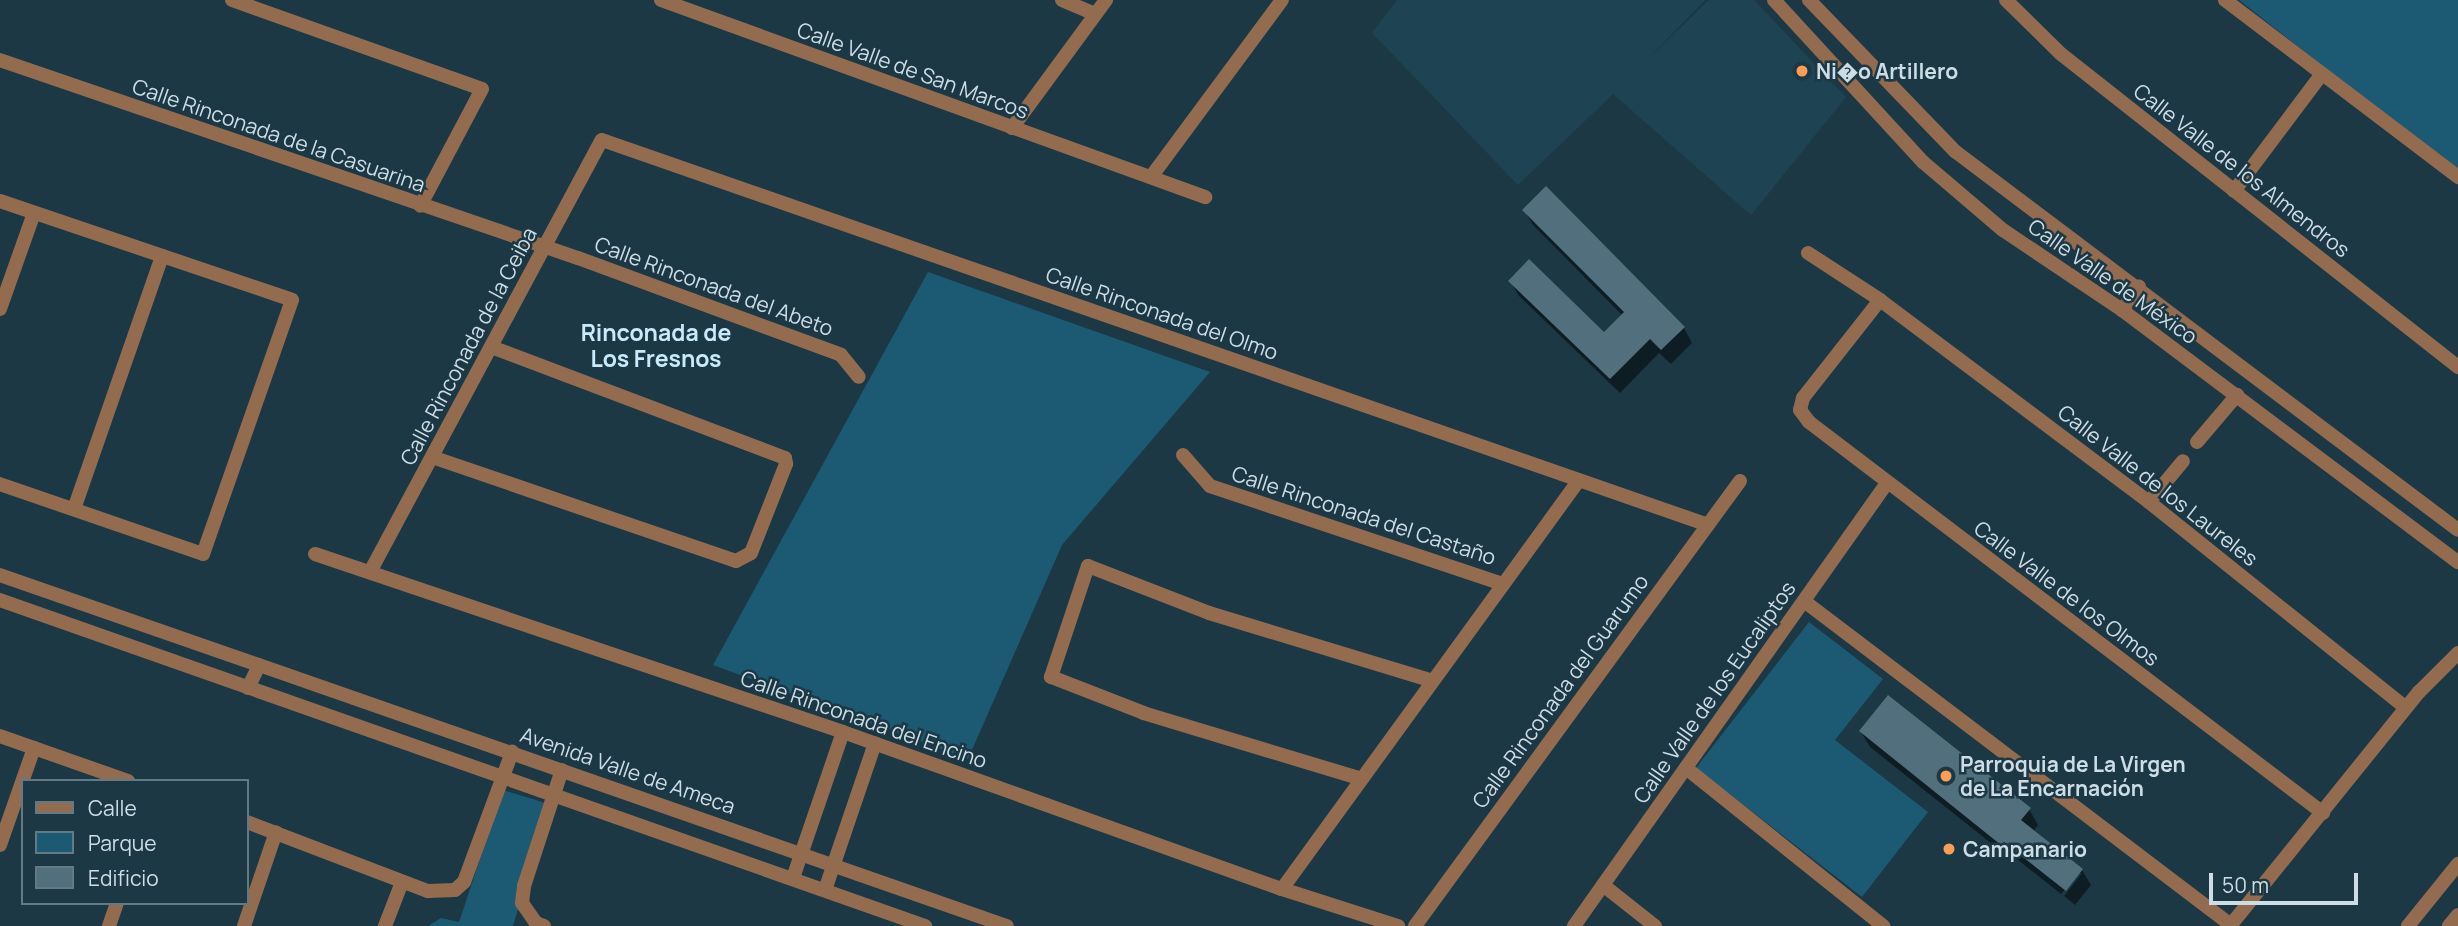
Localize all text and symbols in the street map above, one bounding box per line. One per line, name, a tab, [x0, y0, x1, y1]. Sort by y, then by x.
street label: Calle Valle de San Marcos	[794, 16, 1032, 124]
place label: Ni�o Artillero	[1816, 58, 1958, 84]
marker: Ni�o Artillero	[1794, 63, 1810, 79]
street label: Calle Rinconada de la Casuarina	[129, 73, 429, 197]
street label: Calle Valle de los Almendros	[2129, 78, 2355, 262]
street label: Calle Valle de México	[2024, 213, 2202, 349]
street label: Calle Rinconada de la Ceiba	[395, 223, 541, 469]
street label: Calle Rinconada del Abeto	[591, 231, 837, 341]
street label: Calle Rinconada del Olmo	[1043, 261, 1281, 365]
district label: Rinconada de Los Fresnos	[581, 318, 731, 372]
street label: Calle Valle de los Laureles	[2053, 399, 2263, 571]
street label: Calle Rinconada del Castaño	[1229, 460, 1499, 570]
street label: Calle Valle de los Olmos	[1969, 515, 2165, 671]
street label: Calle Rinconada del Guarumo	[1467, 569, 1653, 813]
street label: Calle Valle de los Eucaliptos	[1628, 576, 1800, 808]
street label: Calle Rinconada del Encino	[737, 665, 991, 773]
street label: Avenida Valle de Ameca	[517, 721, 739, 819]
place label: Parroquia de La Virgen de La Encarnación	[1960, 751, 2186, 801]
marker: Parroquia de La Virgen de La Encarnación	[1938, 768, 1954, 784]
legend	[21, 779, 248, 905]
text: Calle	[88, 794, 137, 822]
text: Parque	[88, 829, 157, 857]
place label: Campanario	[1963, 836, 2087, 862]
marker: Campanario	[1941, 841, 1957, 857]
scale bar	[2213, 860, 2362, 904]
text: Edificio	[88, 864, 159, 892]
text: 50 m	[2222, 871, 2269, 899]

